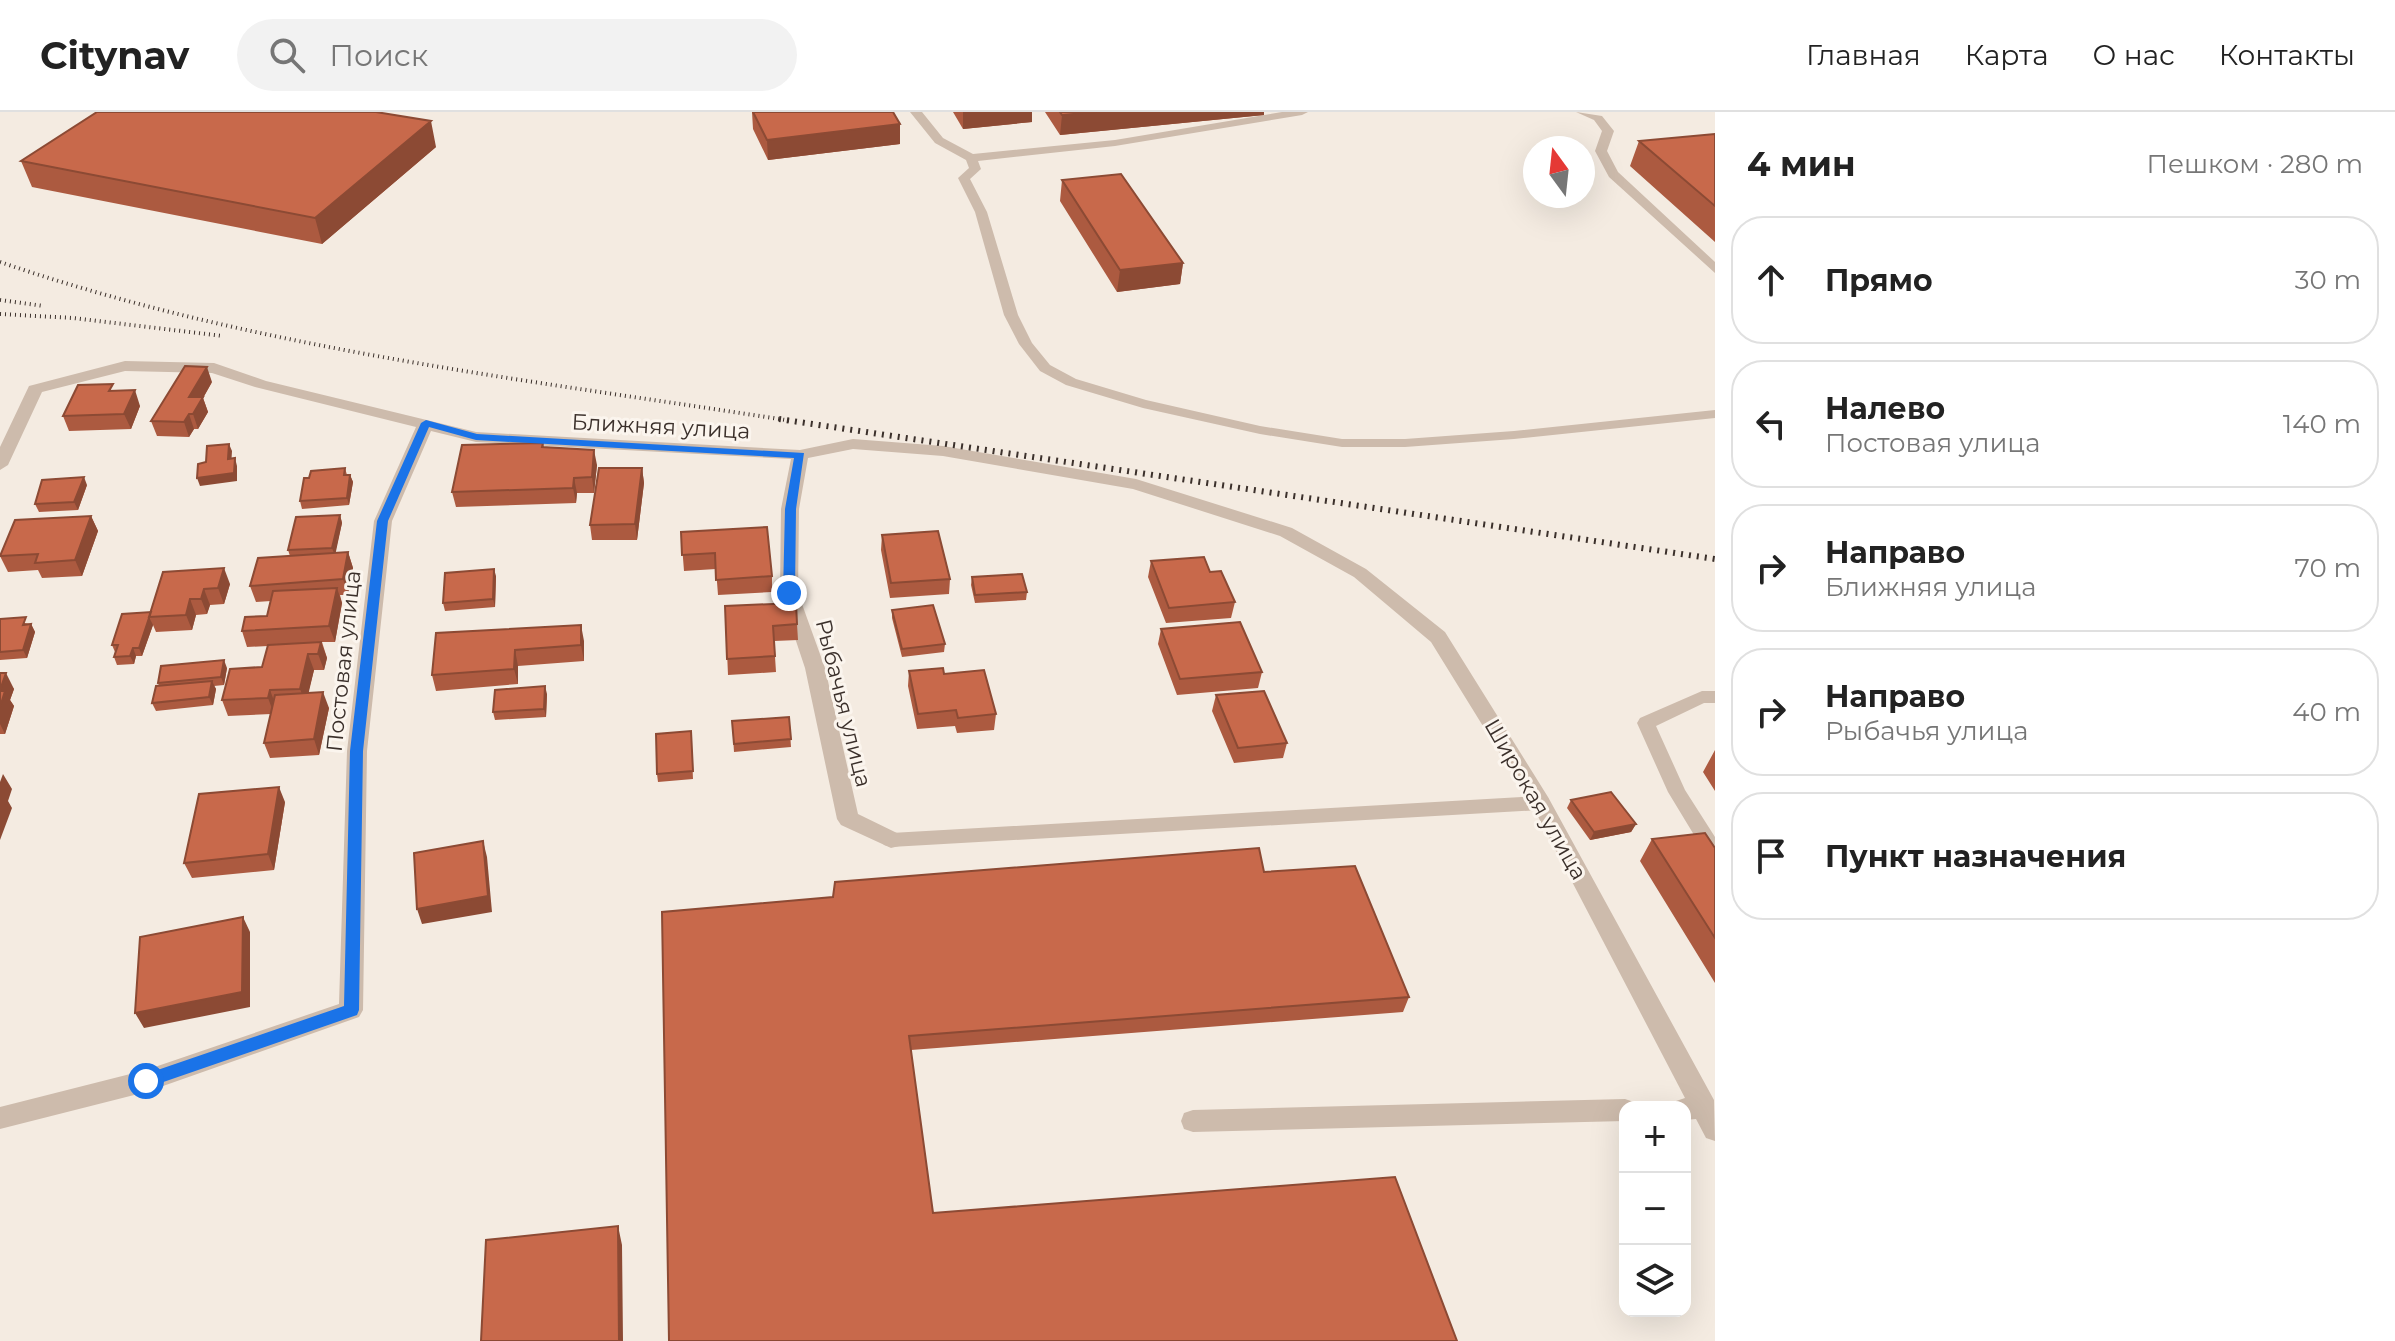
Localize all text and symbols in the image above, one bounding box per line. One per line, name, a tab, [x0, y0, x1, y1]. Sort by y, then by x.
search box	[237, 19, 797, 91]
text: Citynav	[40, 32, 189, 79]
icon: search	[265, 33, 309, 77]
text: Поиск	[329, 37, 428, 74]
text: Главная	[1806, 38, 1921, 72]
text: Карта	[1965, 38, 2049, 72]
text: О нас	[2093, 38, 2175, 72]
text: Контакты	[2219, 38, 2355, 72]
north arrow	[1523, 136, 1595, 208]
text: 4 мин	[1747, 143, 1856, 185]
text: Пешком · 280 m	[2146, 148, 2363, 180]
icon: ahead	[1749, 258, 1793, 302]
text: Прямо	[1825, 262, 1933, 299]
text: 30 m	[2295, 264, 2361, 296]
text: Налево	[1825, 390, 1945, 427]
icon: left	[1749, 402, 1793, 446]
street label: Ближняя улица	[571, 408, 751, 445]
text: 140 m	[2283, 408, 2361, 440]
text: Постовая улица	[1825, 427, 2040, 459]
text: Направо	[1825, 534, 1965, 571]
icon: right	[1749, 546, 1793, 590]
text: 70 m	[2295, 552, 2361, 584]
street label: Постовая улица	[321, 569, 366, 753]
text: Ближняя улица	[1825, 571, 2036, 603]
route end	[771, 575, 807, 611]
street label: Рыбачья улица	[810, 616, 877, 790]
text: Направо	[1825, 678, 1965, 715]
icon: right	[1749, 690, 1793, 734]
text: 40 m	[2292, 696, 2361, 728]
street label: Широкая улица	[1479, 714, 1593, 885]
text: Рыбачья улица	[1825, 715, 2028, 747]
icon: arrive	[1749, 834, 1793, 878]
text: Пункт назначения	[1825, 838, 2126, 875]
route start	[128, 1063, 164, 1099]
map controls	[1619, 1101, 1691, 1317]
button: +	[1619, 1101, 1691, 1173]
button: −	[1619, 1173, 1691, 1245]
button: layers	[1619, 1245, 1691, 1317]

